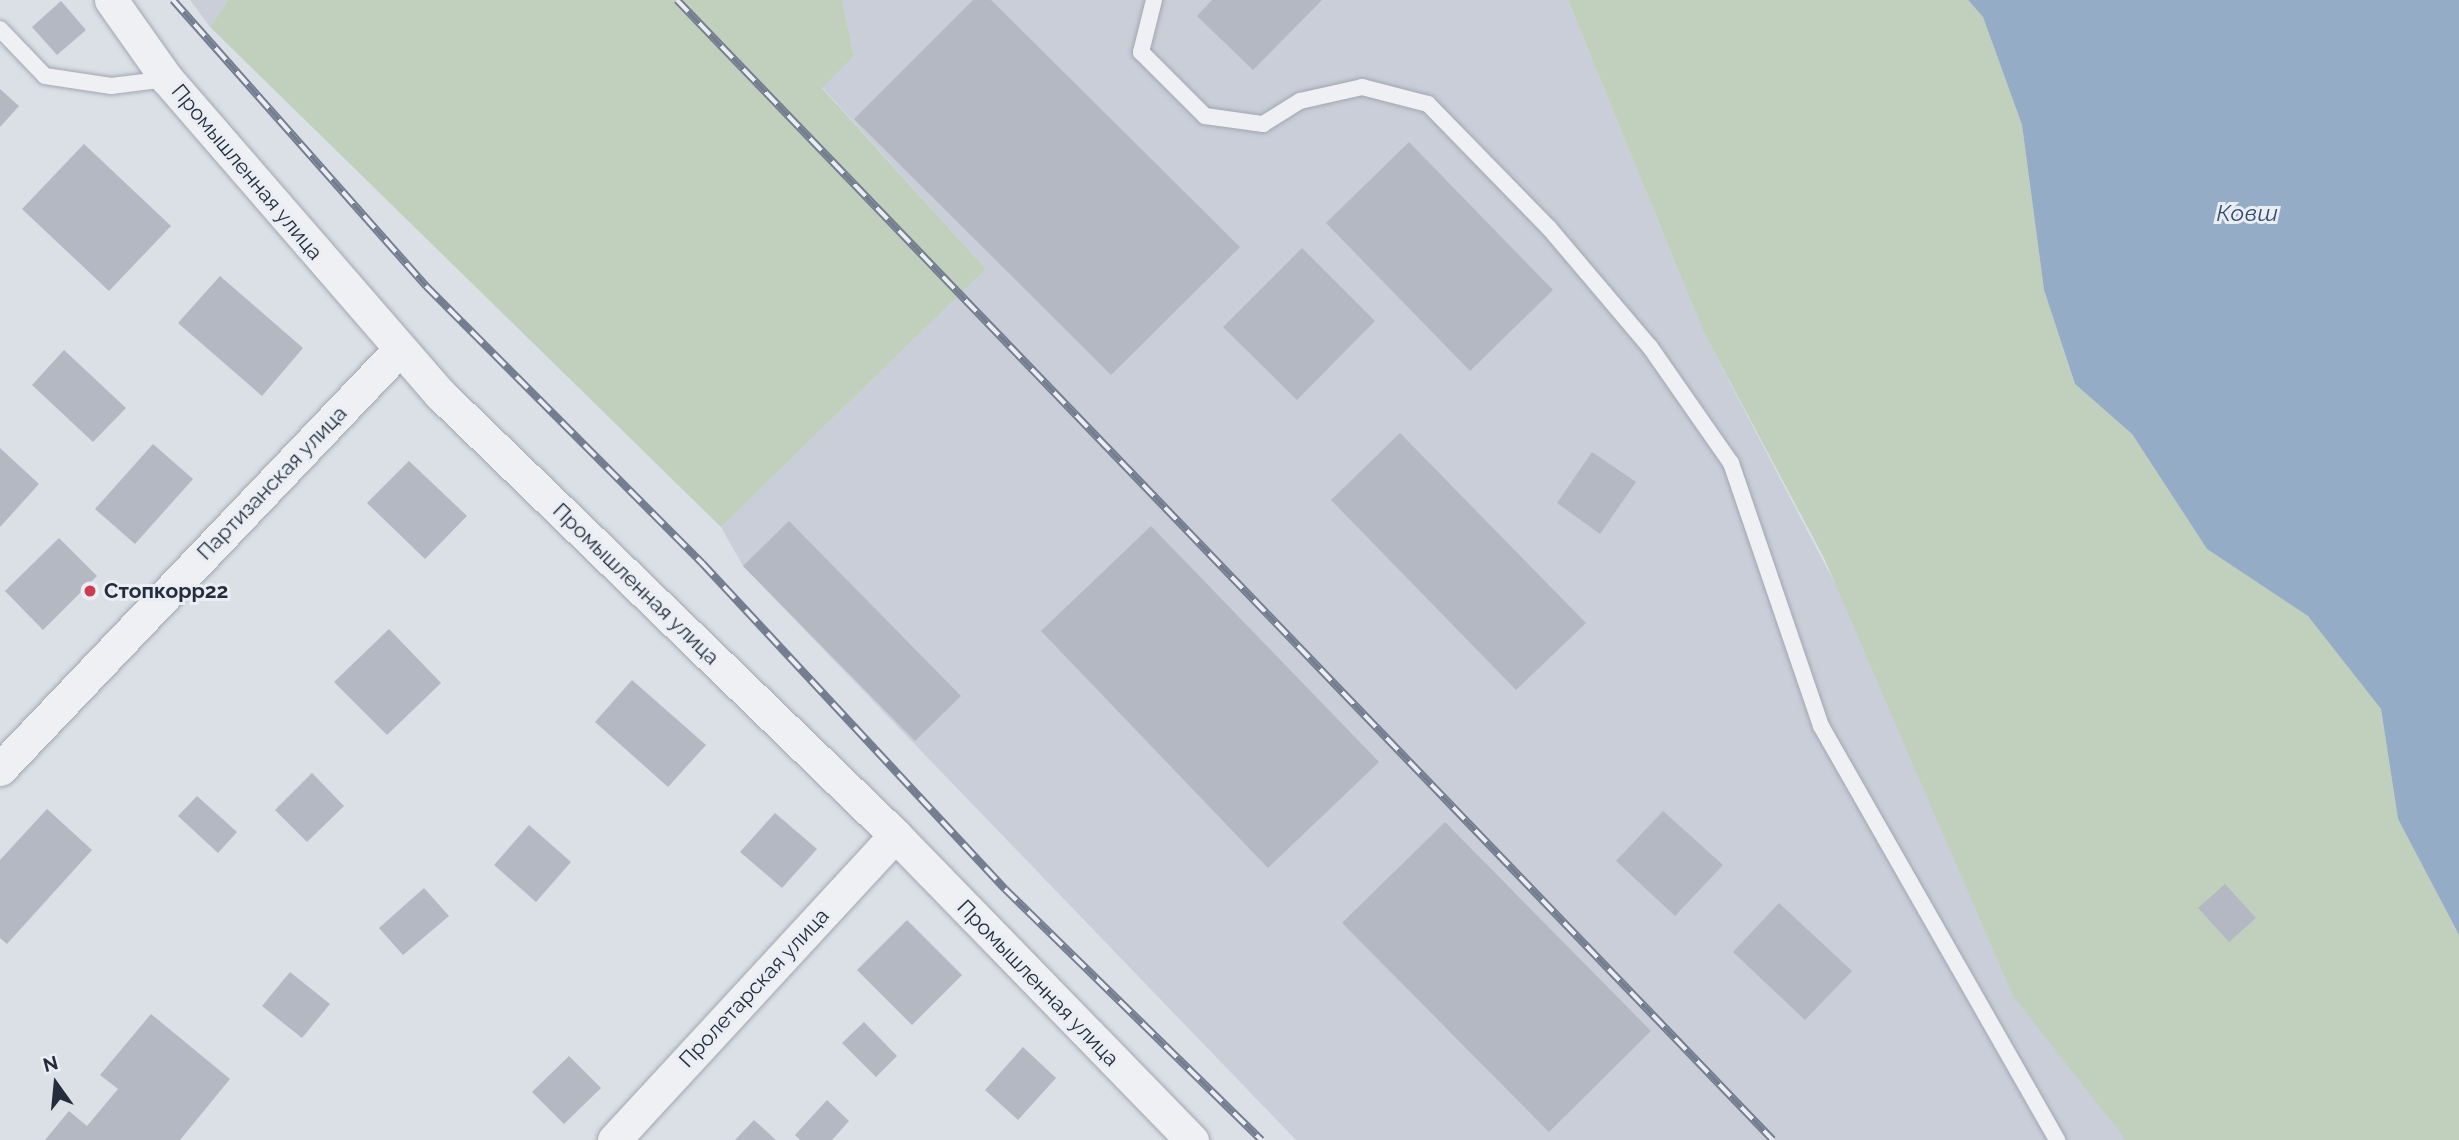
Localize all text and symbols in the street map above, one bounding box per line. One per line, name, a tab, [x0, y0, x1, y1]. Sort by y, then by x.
street label: Промышленная улица	[166, 79, 328, 265]
water label: Ковш	[2217, 199, 2277, 227]
street label: Партизанская улица	[192, 401, 352, 565]
street label: Промышленная улица	[547, 498, 725, 670]
place label: Стопкорр22	[104, 578, 228, 604]
marker: Стопкорр22	[82, 583, 98, 599]
street label: Промышленная улица	[952, 894, 1124, 1072]
street label: Пролетарская улица	[674, 903, 834, 1073]
north arrow	[21, 1049, 91, 1119]
text: N	[41, 1051, 60, 1076]

